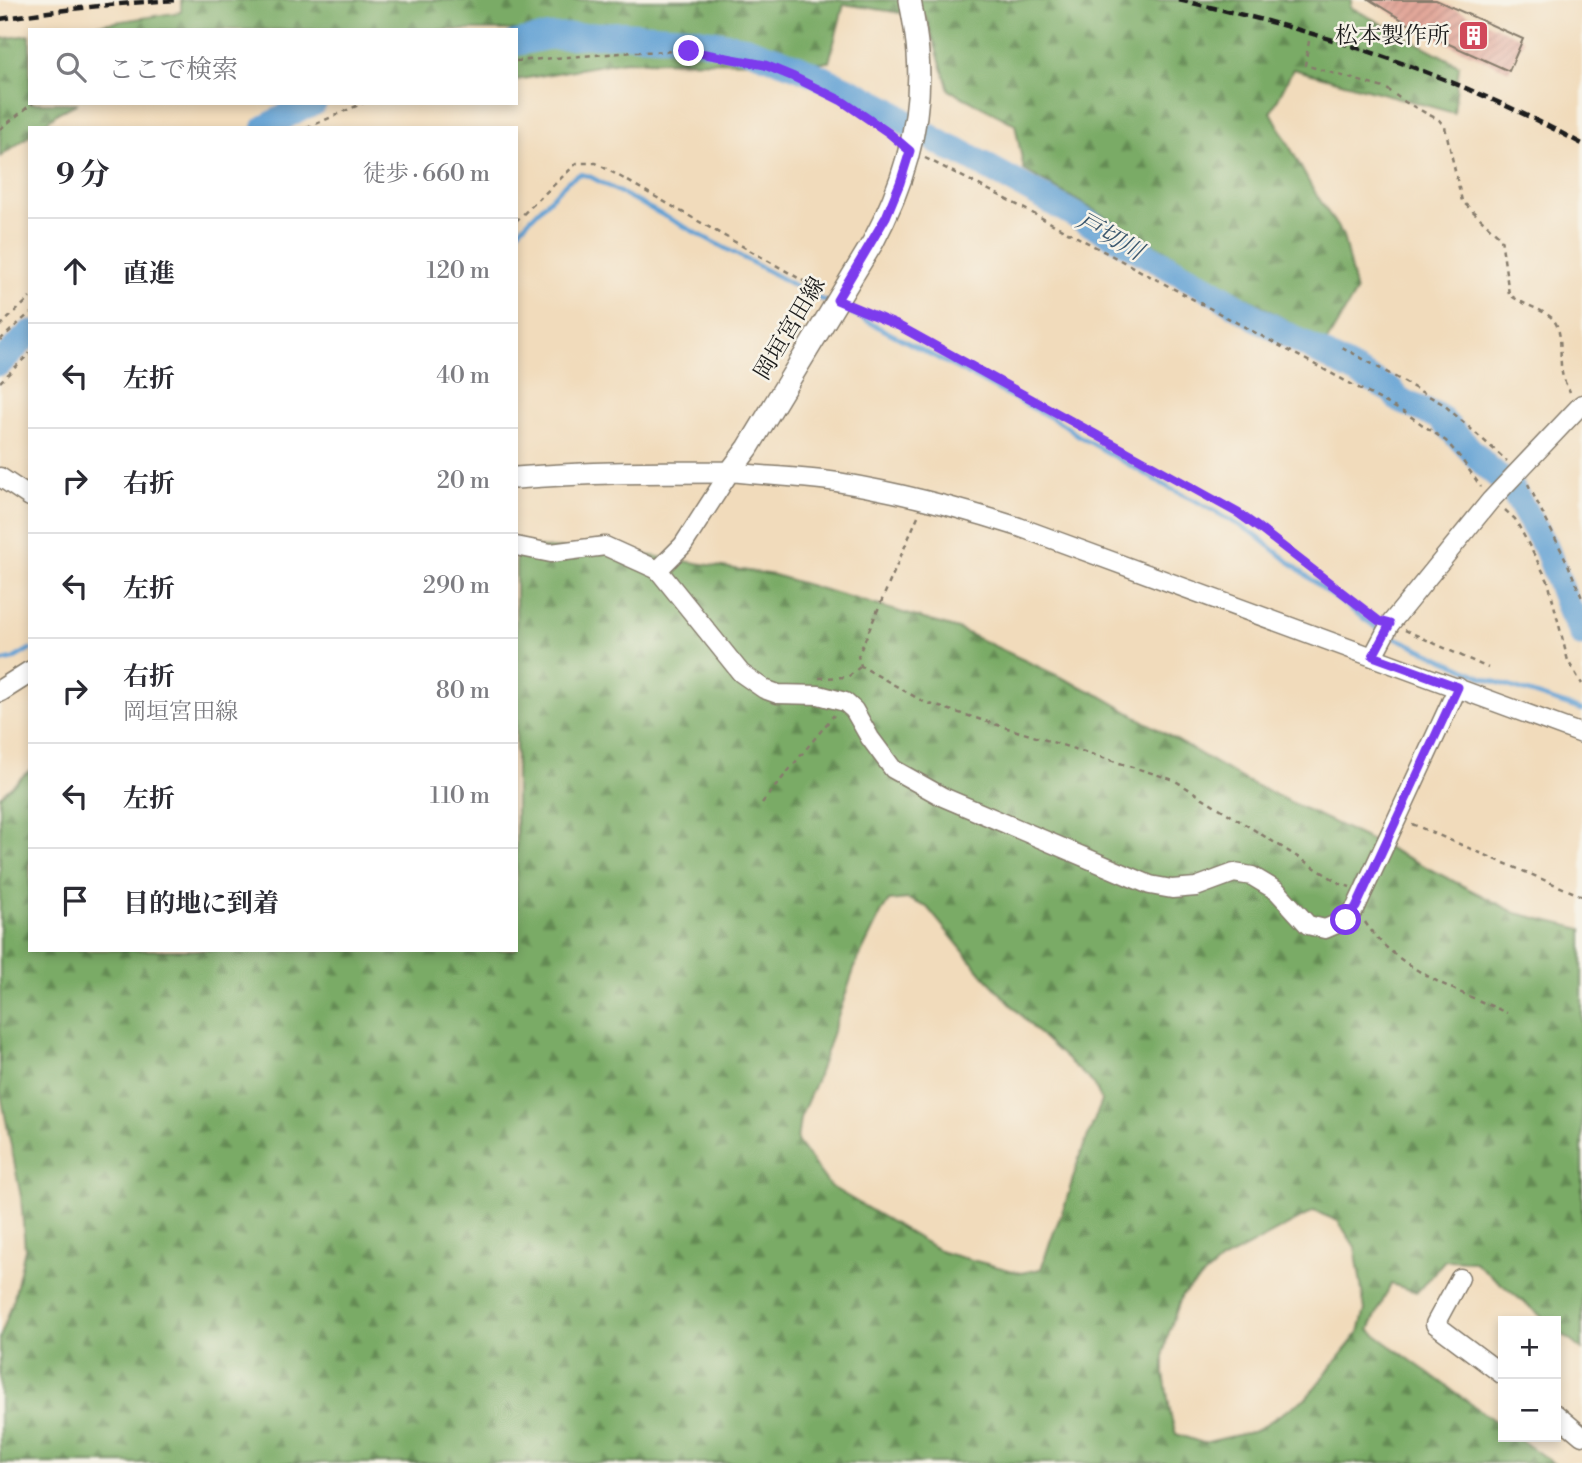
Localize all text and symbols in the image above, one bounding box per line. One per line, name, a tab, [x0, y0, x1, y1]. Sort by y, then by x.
building icon: 松本製作所	[1456, 18, 1490, 52]
place label: 松本製作所	[1335, 22, 1450, 50]
search box	[28, 28, 518, 105]
route end	[673, 35, 704, 66]
icon: search	[52, 48, 90, 86]
text: ここで検索	[108, 54, 238, 86]
text: 9 分	[56, 156, 110, 194]
text: 徒歩 · 660 m	[363, 160, 490, 188]
water label: 戸切川	[1071, 206, 1151, 269]
icon: ahead	[56, 252, 94, 290]
text: 120 m	[426, 257, 490, 285]
text: 直進	[123, 258, 175, 290]
street label: 岡垣宮田線	[748, 272, 831, 385]
icon: left	[56, 357, 94, 395]
text: 40 m	[436, 362, 490, 390]
text: 左折	[123, 363, 175, 395]
icon: right	[56, 462, 94, 500]
text: 20 m	[437, 467, 490, 495]
text: 右折	[123, 468, 175, 500]
icon: left	[56, 567, 94, 605]
text: 290 m	[423, 572, 490, 600]
text: 左折	[123, 573, 175, 605]
text: 右折	[123, 661, 175, 693]
icon: right	[56, 672, 94, 710]
text: 80 m	[436, 677, 490, 705]
text: 岡垣宮田線	[123, 698, 238, 726]
icon: left	[56, 777, 94, 815]
text: 110 m	[430, 782, 490, 810]
text: 左折	[123, 783, 175, 815]
icon: arrive	[56, 882, 94, 920]
text: 目的地に到着	[123, 888, 279, 920]
route start	[1330, 904, 1361, 935]
map controls	[1498, 1316, 1561, 1442]
button: +	[1498, 1316, 1561, 1379]
button: −	[1498, 1379, 1561, 1442]

